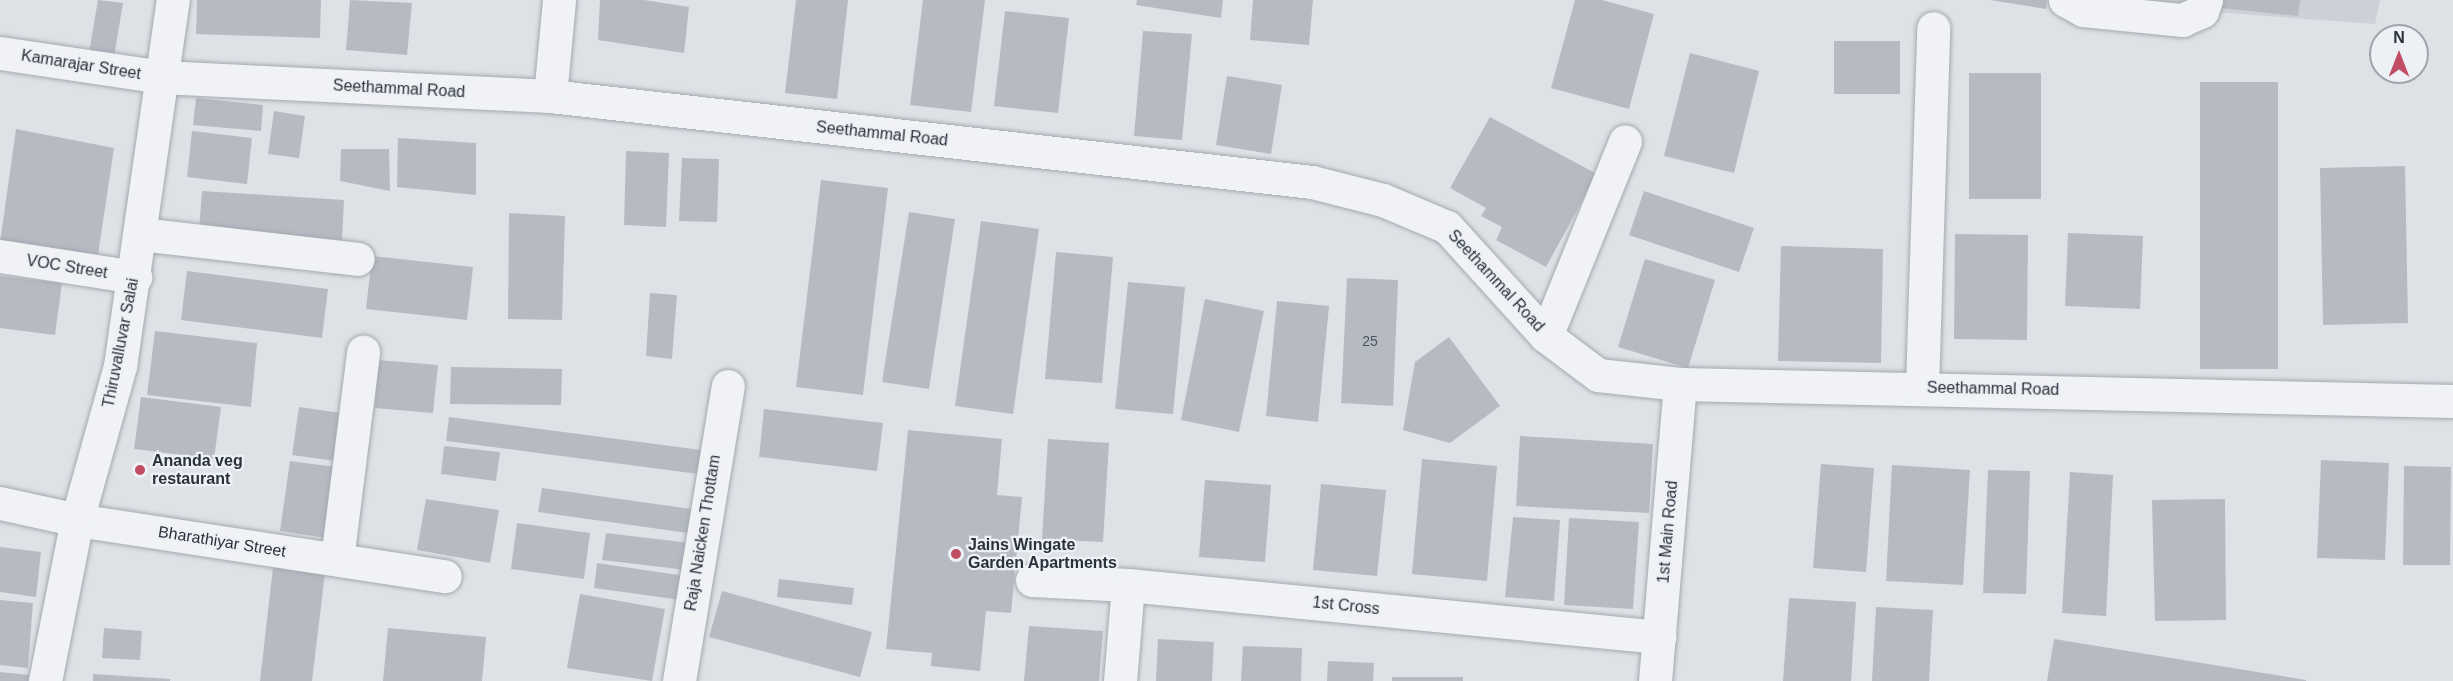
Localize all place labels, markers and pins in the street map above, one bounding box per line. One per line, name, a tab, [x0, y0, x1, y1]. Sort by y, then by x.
place label: Ananda veg restaurant	[152, 451, 243, 489]
marker: Ananda veg restaurant	[133, 463, 147, 477]
place label: Jains Wingate Garden Apartments	[968, 535, 1117, 573]
marker: Jains Wingate Garden Apartments	[949, 547, 963, 561]

